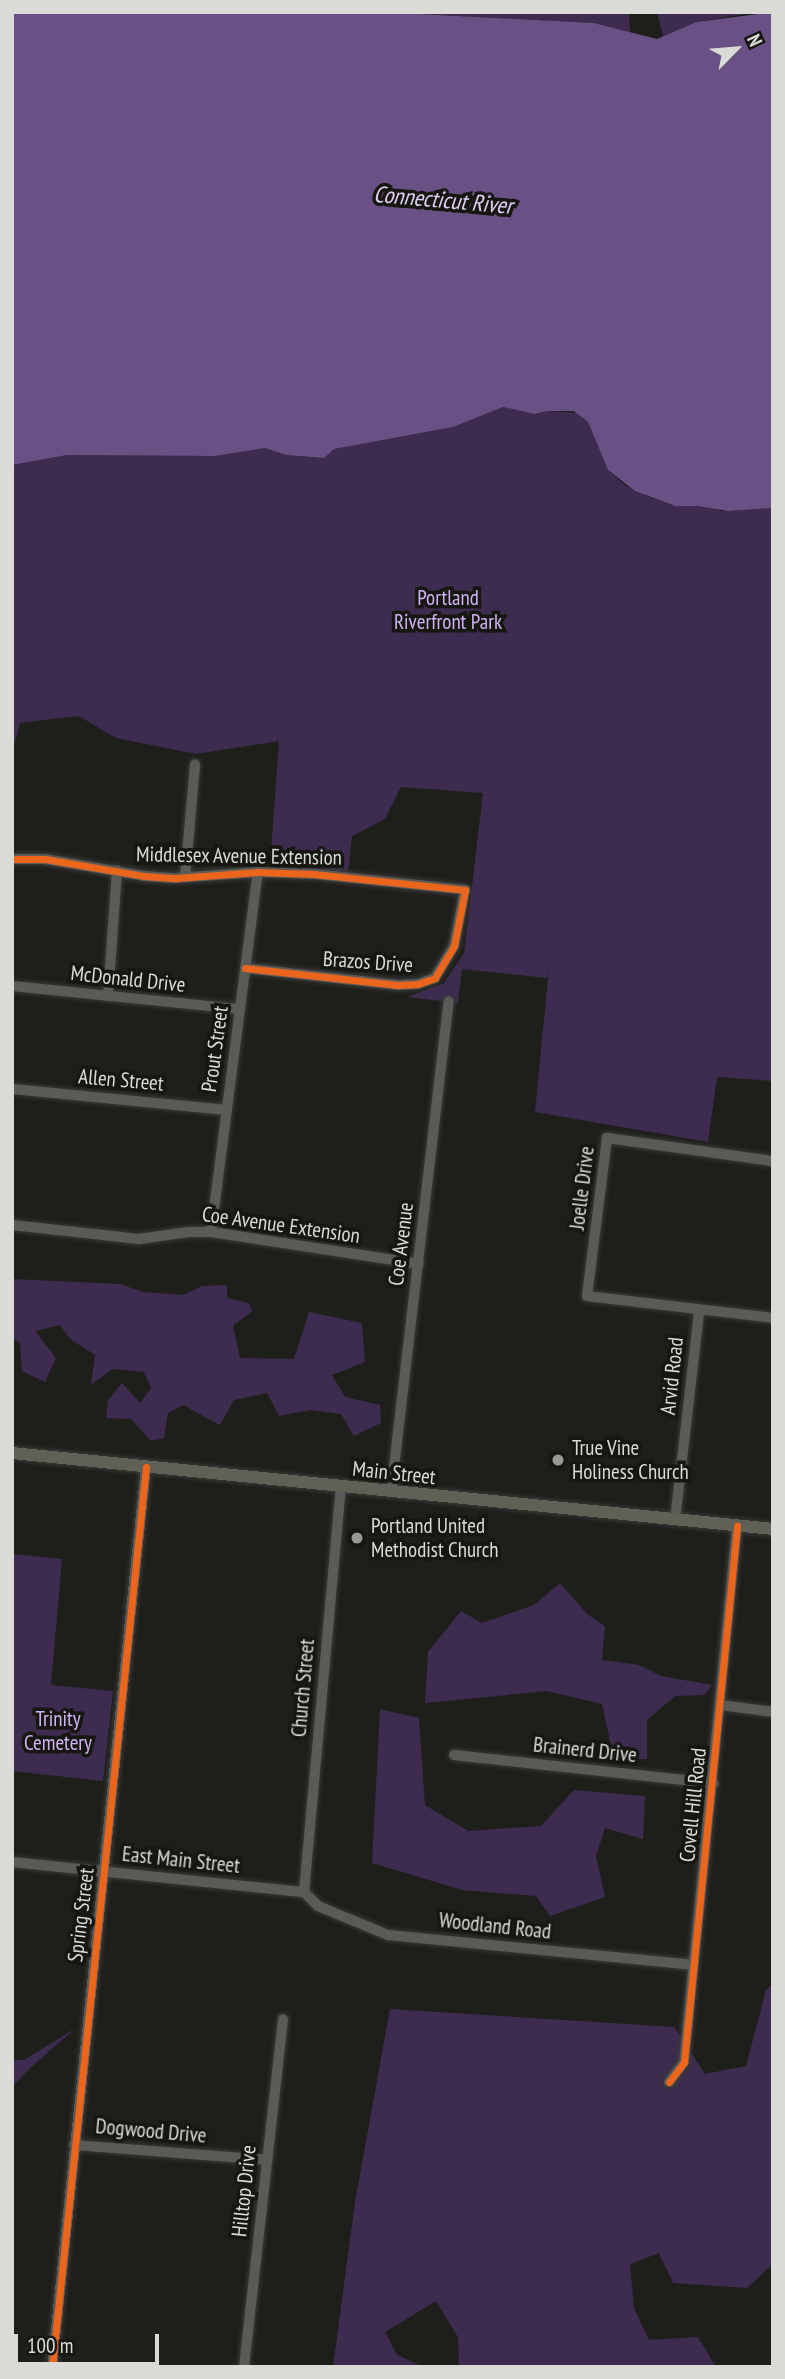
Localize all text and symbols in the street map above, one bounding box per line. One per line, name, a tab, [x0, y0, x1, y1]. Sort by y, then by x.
north arrow	[701, 14, 771, 84]
text: N	[742, 30, 768, 50]
water label: Connecticut River	[373, 180, 513, 220]
park label: Portland Riverfront Park	[394, 585, 502, 635]
street label: Middlesex Avenue Extension	[135, 842, 343, 870]
street label: Brazos Drive	[322, 946, 414, 978]
street label: McDonald Drive	[69, 960, 187, 998]
street label: Prout Street	[197, 1004, 233, 1094]
street label: Allen Street	[77, 1064, 165, 1096]
street label: Joelle Drive	[564, 1145, 600, 1231]
street label: Coe Avenue Extension	[200, 1201, 362, 1249]
street label: Coe Avenue	[383, 1201, 419, 1287]
street label: Arvid Road	[655, 1336, 689, 1416]
place label: True Vine Holiness Church	[572, 1435, 689, 1485]
marker: True Vine Holiness Church	[550, 1452, 566, 1468]
street label: Main Street	[351, 1456, 437, 1490]
place label: Portland United Methodist Church	[371, 1513, 499, 1563]
marker: Portland United Methodist Church	[349, 1530, 365, 1546]
street label: Church Street	[286, 1638, 320, 1738]
park label: Trinity Cemetery	[24, 1706, 92, 1756]
street label: Brainerd Drive	[532, 1732, 638, 1768]
street label: Covell Hill Road	[674, 1747, 712, 1863]
street label: East Main Street	[121, 1841, 241, 1879]
street label: Spring Street	[63, 1866, 99, 1964]
street label: Woodland Road	[438, 1908, 552, 1944]
street label: Dogwood Drive	[95, 2114, 207, 2148]
street label: Hilltop Drive	[227, 2144, 261, 2238]
scale bar	[18, 2320, 163, 2364]
text: 100 m	[27, 2332, 73, 2359]

